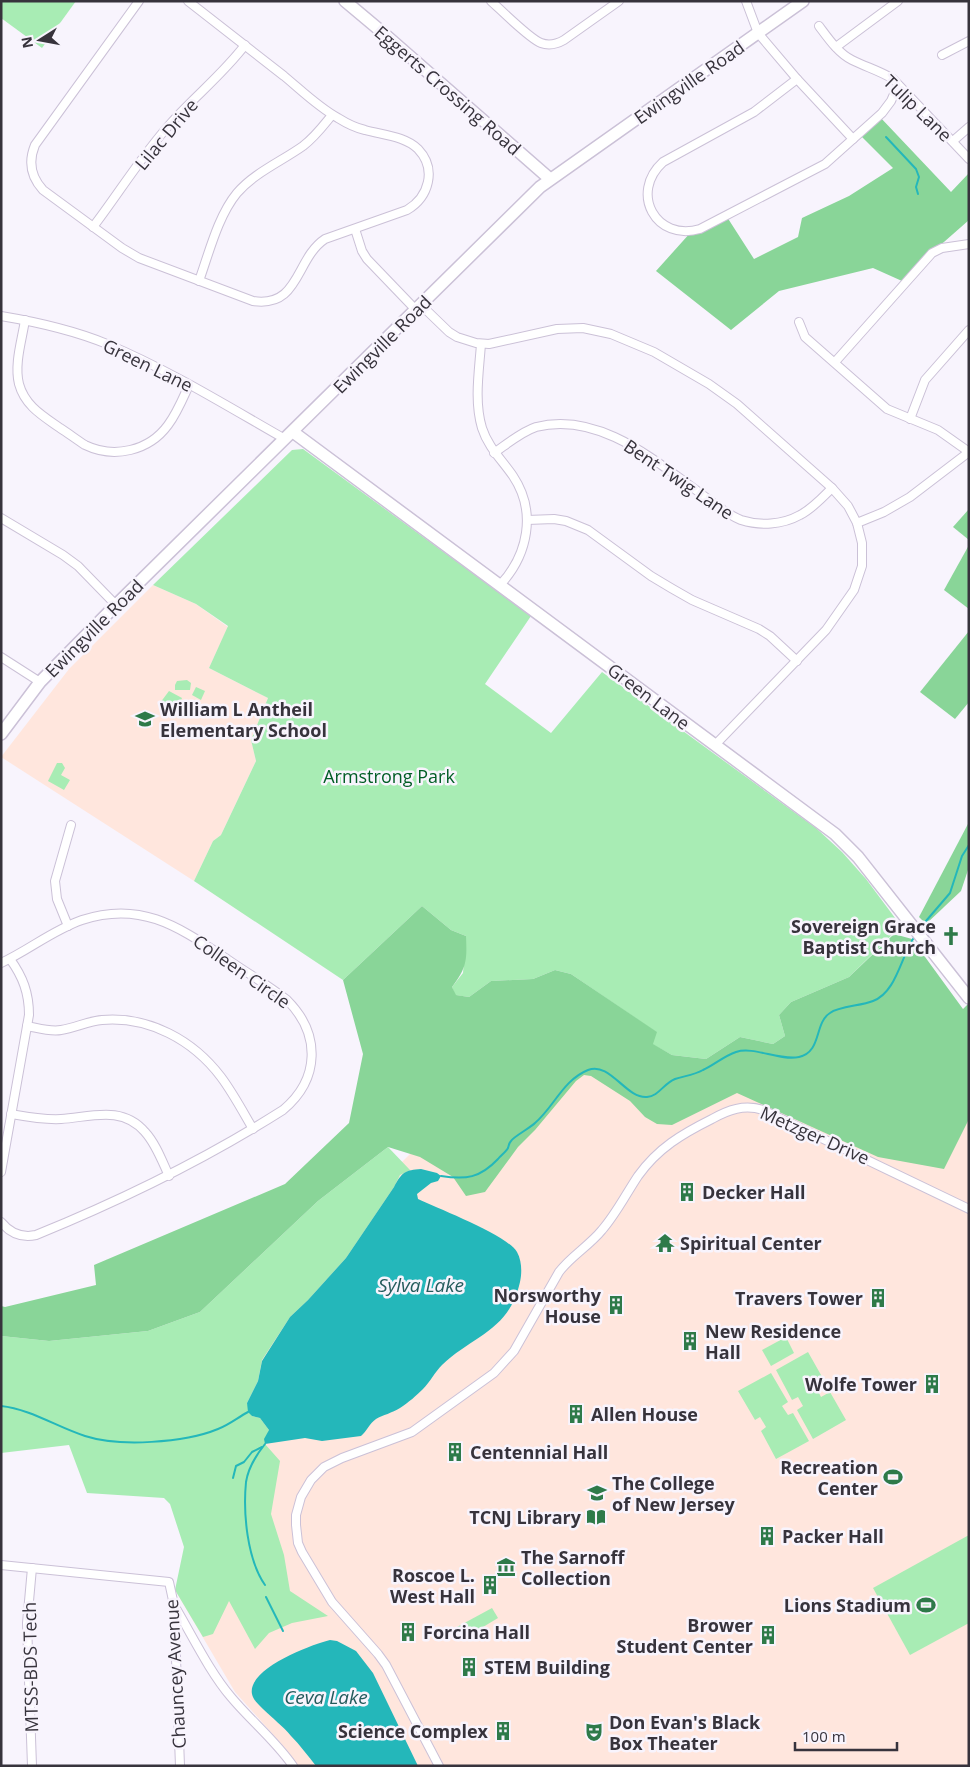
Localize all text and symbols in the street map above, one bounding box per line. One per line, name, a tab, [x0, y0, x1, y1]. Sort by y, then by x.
north arrow	[15, 15, 65, 65]
street label: Eggerts Crossing Road	[370, 20, 526, 160]
text: N	[16, 35, 37, 50]
street label: Ewingville Road	[629, 35, 749, 129]
street label: Tulip Lane	[879, 69, 957, 147]
street label: Lilac Drive	[129, 93, 203, 175]
street label: Ewingville Road	[328, 290, 436, 398]
street label: Green Lane	[99, 333, 197, 397]
street label: Bent Twig Lane	[620, 433, 738, 525]
street label: Ewingville Road	[40, 574, 148, 682]
street label: Green Lane	[603, 657, 695, 735]
place label: William L Antheil Elementary School	[160, 697, 327, 742]
school or university icon: William L Antheil Elementary School	[134, 708, 156, 730]
park label: Armstrong Park	[323, 764, 455, 788]
place label: Sovereign Grace Baptist Church	[791, 914, 936, 959]
church icon: Sovereign Grace Baptist Church	[940, 925, 962, 947]
street label: Colleen Circle	[189, 929, 295, 1013]
street label: Metzger Drive	[757, 1100, 873, 1170]
place label: Decker Hall	[702, 1180, 806, 1204]
building icon: Decker Hall	[676, 1181, 698, 1203]
place label: Spiritual Center	[680, 1231, 822, 1255]
temple icon: Spiritual Center	[654, 1232, 676, 1254]
water label: Sylva Lake	[378, 1272, 464, 1298]
place label: Norsworthy House	[493, 1283, 602, 1328]
place label: Travers Tower	[735, 1286, 863, 1310]
building icon: Travers Tower	[867, 1287, 889, 1309]
building icon: Norsworthy House	[605, 1294, 627, 1316]
place label: New Residence Hall	[705, 1319, 841, 1364]
building icon: New Residence Hall	[679, 1330, 701, 1352]
place label: Wolfe Tower	[805, 1372, 917, 1396]
building icon: Wolfe Tower	[921, 1373, 943, 1395]
place label: Allen House	[591, 1402, 698, 1426]
building icon: Allen House	[565, 1403, 587, 1425]
place label: Centennial Hall	[470, 1440, 608, 1464]
building icon: Centennial Hall	[444, 1441, 466, 1463]
place label: Recreation Center	[780, 1455, 878, 1500]
sports icon: Recreation Center	[882, 1466, 904, 1488]
place label: The College of New Jersey	[612, 1471, 735, 1516]
school or university icon: The College of New Jersey	[586, 1482, 608, 1504]
place label: TCNJ Library	[469, 1505, 582, 1529]
library icon: TCNJ Library	[585, 1506, 607, 1528]
place label: Packer Hall	[782, 1524, 884, 1548]
building icon: Packer Hall	[756, 1525, 778, 1547]
place label: The Sarnoff Collection	[521, 1545, 625, 1590]
museum icon: The Sarnoff Collection	[495, 1556, 517, 1578]
place label: Roscoe L. West Hall	[390, 1563, 475, 1608]
building icon: Roscoe L. West Hall	[479, 1574, 501, 1596]
place label: Lions Stadium	[784, 1593, 911, 1617]
sports icon: Lions Stadium	[915, 1594, 937, 1616]
street label: Chauncey Avenue	[159, 1599, 191, 1749]
street label: MTSS-BDS Tech	[17, 1602, 43, 1732]
place label: Brower Student Center	[617, 1613, 753, 1658]
place label: Forcina Hall	[423, 1620, 530, 1644]
building icon: Forcina Hall	[397, 1621, 419, 1643]
building icon: Brower Student Center	[757, 1624, 779, 1646]
place label: STEM Building	[484, 1655, 610, 1679]
building icon: STEM Building	[458, 1656, 480, 1678]
water label: Ceva Lake	[284, 1684, 368, 1710]
place label: Don Evan's Black Box Theater	[609, 1710, 761, 1755]
place label: Science Complex	[338, 1719, 489, 1743]
building icon: Science Complex	[492, 1720, 514, 1742]
scale bar	[795, 1720, 898, 1752]
theatre icon: Don Evan's Black Box Theater	[583, 1721, 605, 1743]
text: 100 m	[802, 1726, 846, 1746]

